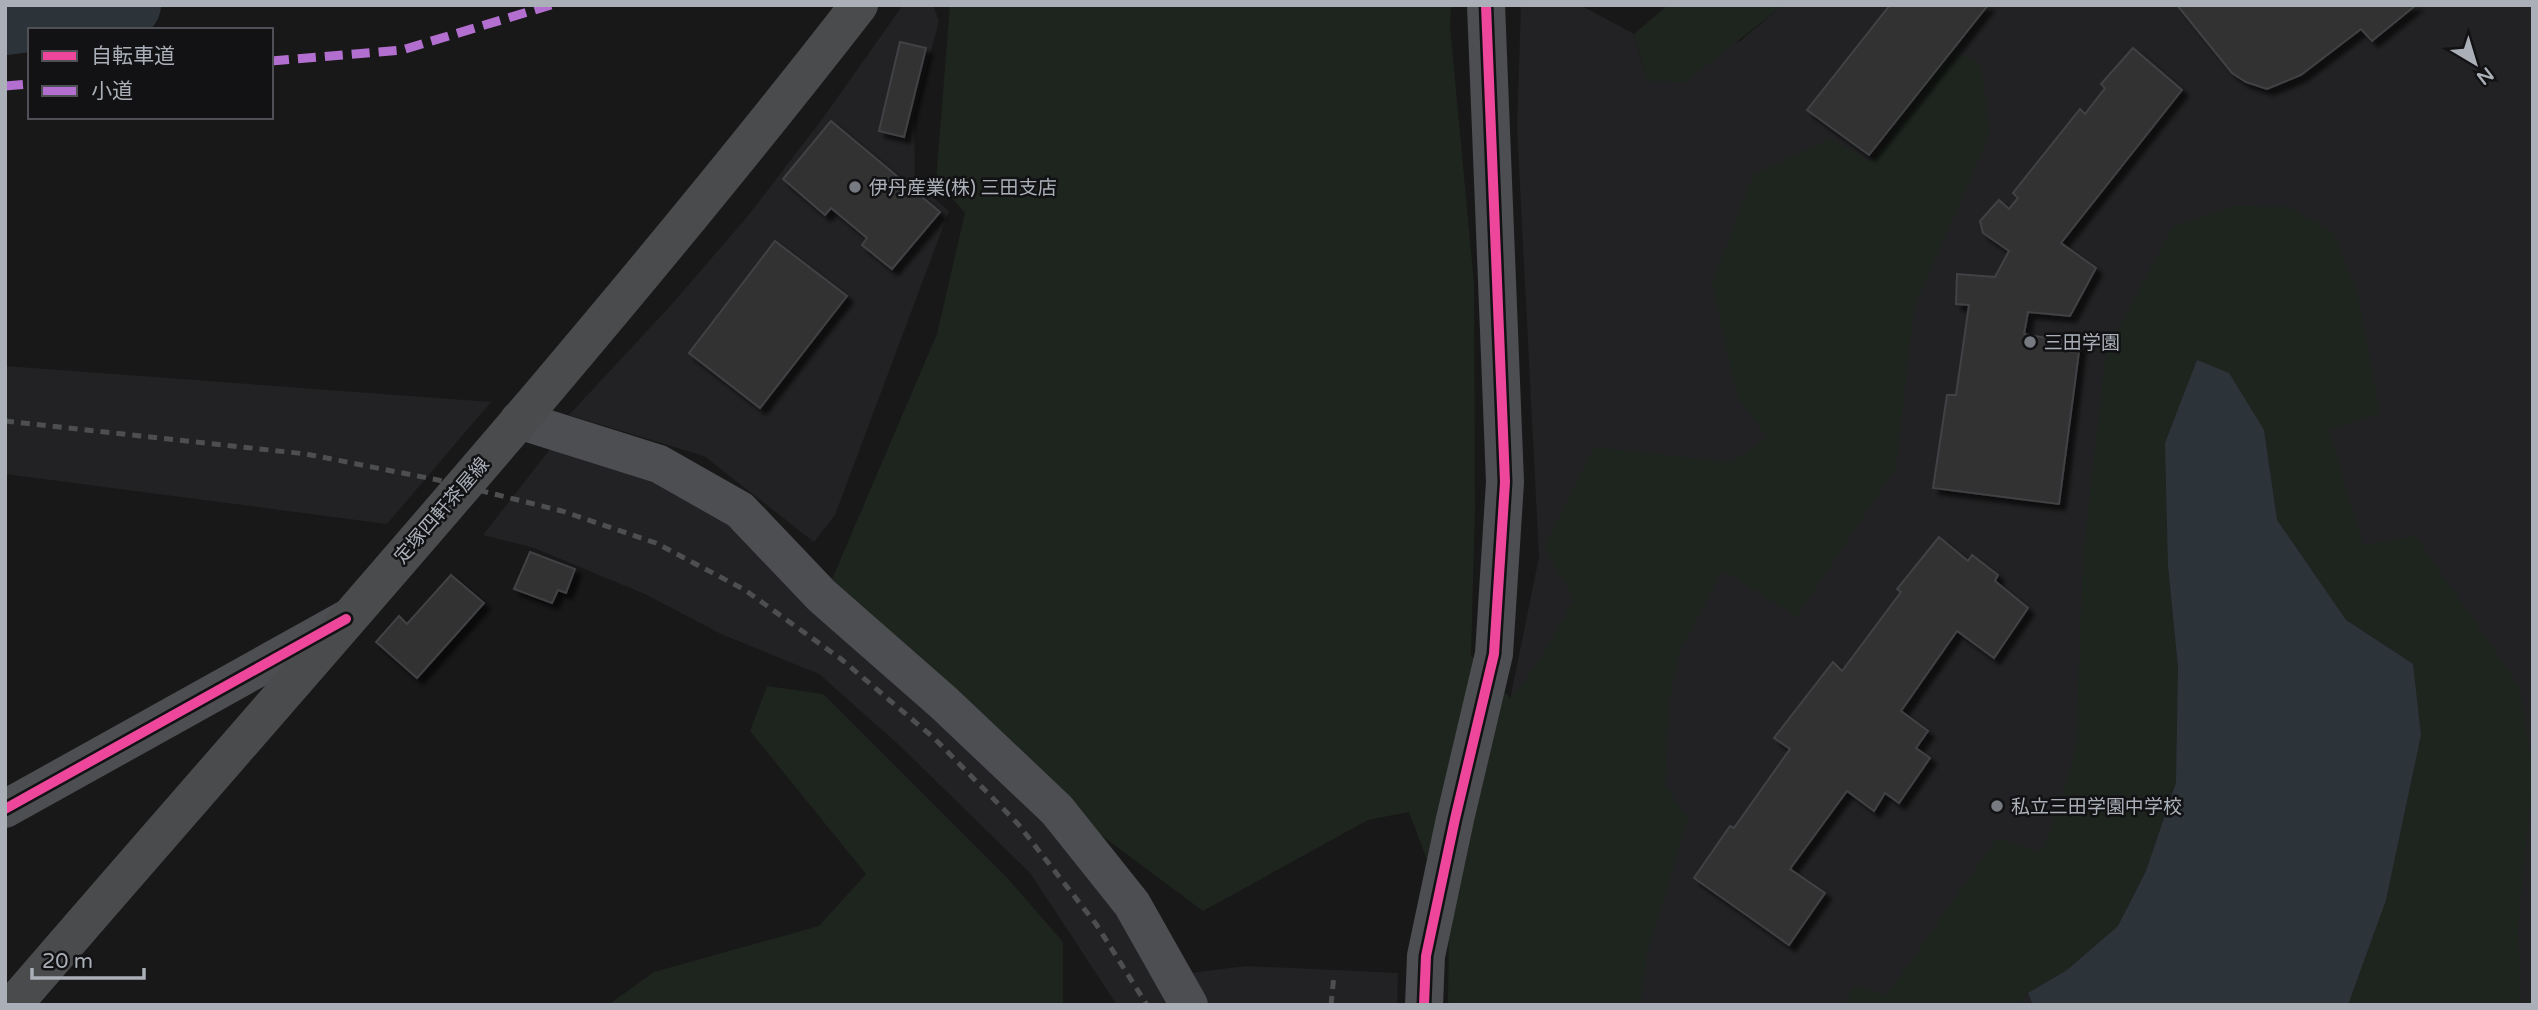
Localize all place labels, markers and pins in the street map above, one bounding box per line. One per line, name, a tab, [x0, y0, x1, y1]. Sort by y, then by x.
place label: 伊丹産業(株) 三田支店	[869, 177, 1057, 199]
marker: 伊丹産業(株) 三田支店	[847, 179, 863, 195]
place label: 三田学園	[2044, 332, 2120, 354]
marker: 三田学園	[2022, 334, 2038, 350]
place label: 私立三田学園中学校	[2011, 796, 2182, 818]
marker: 私立三田学園中学校	[1989, 798, 2005, 814]

